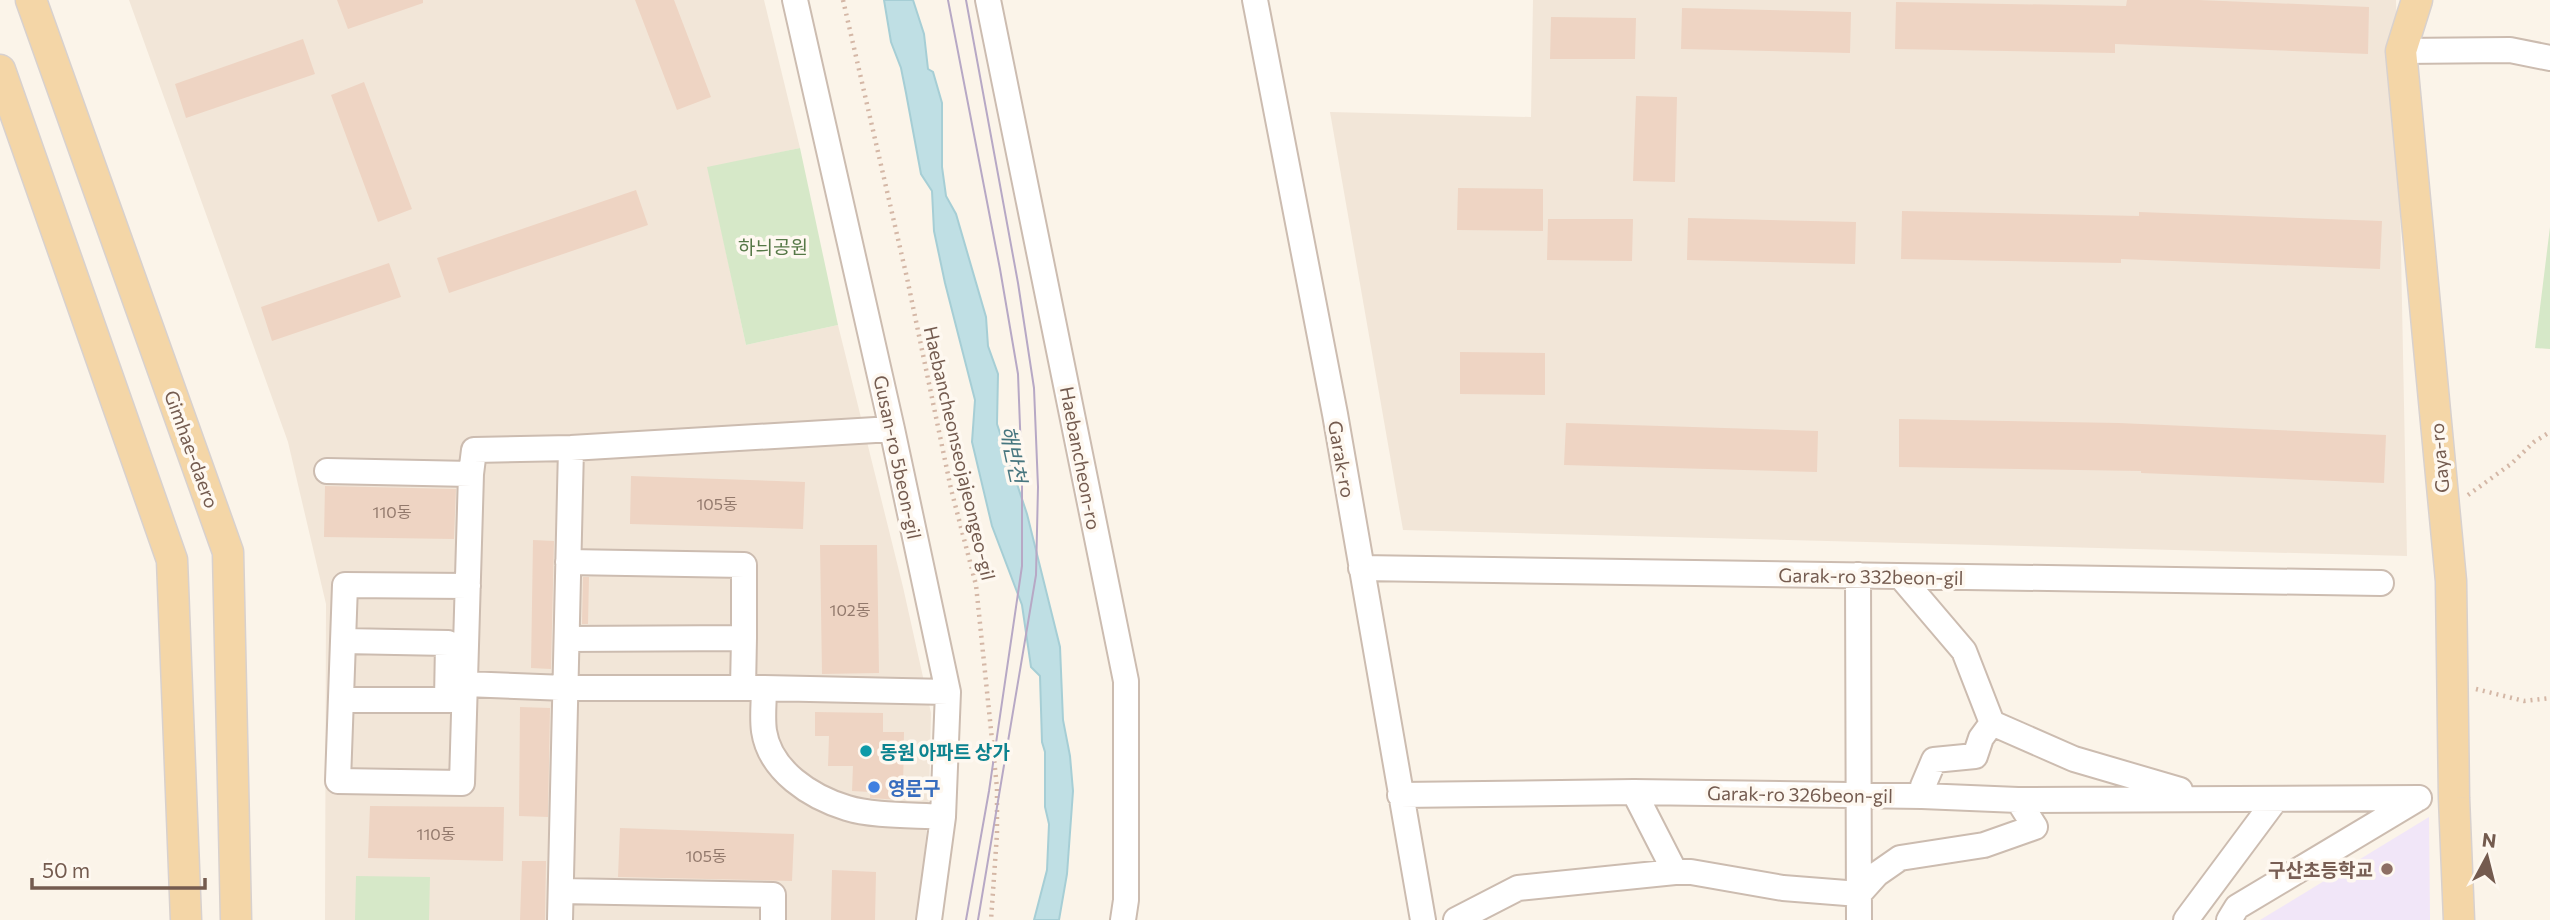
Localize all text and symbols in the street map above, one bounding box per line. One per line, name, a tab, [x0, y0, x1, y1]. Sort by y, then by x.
park label: 하늬공원	[738, 235, 808, 258]
street label: Haebancheonseojajeongeo-gil	[920, 324, 1000, 582]
street label: Gusan-ro 5beon-gil	[869, 373, 927, 541]
street label: Haebancheon-ro	[1056, 384, 1106, 532]
street label: Gimhae-daero	[160, 387, 224, 511]
street label: Garak-ro	[1324, 419, 1360, 499]
street label: Gaya-ro	[2424, 422, 2454, 494]
water label: 해반천	[996, 423, 1033, 488]
house number: 105동	[696, 494, 738, 513]
house number: 110동	[373, 502, 412, 521]
street label: Garak-ro 332beon-gil	[1778, 563, 1964, 589]
house number: 102동	[830, 600, 871, 619]
place label: 동원 아파트 상가	[880, 740, 1010, 763]
marker: 동원 아파트 상가	[858, 743, 874, 759]
place label: 영문구	[888, 776, 940, 799]
marker: 영문구	[866, 779, 882, 795]
street label: Garak-ro 326beon-gil	[1707, 781, 1893, 807]
north arrow	[2452, 822, 2522, 892]
house number: 110동	[417, 824, 456, 843]
text: N	[2481, 827, 2498, 852]
scale bar	[32, 846, 205, 890]
house number: 105동	[685, 846, 727, 865]
text: 50 m	[42, 857, 90, 882]
place label: 구산초등학교	[2268, 858, 2373, 881]
marker: 구산초등학교	[2379, 861, 2395, 877]

